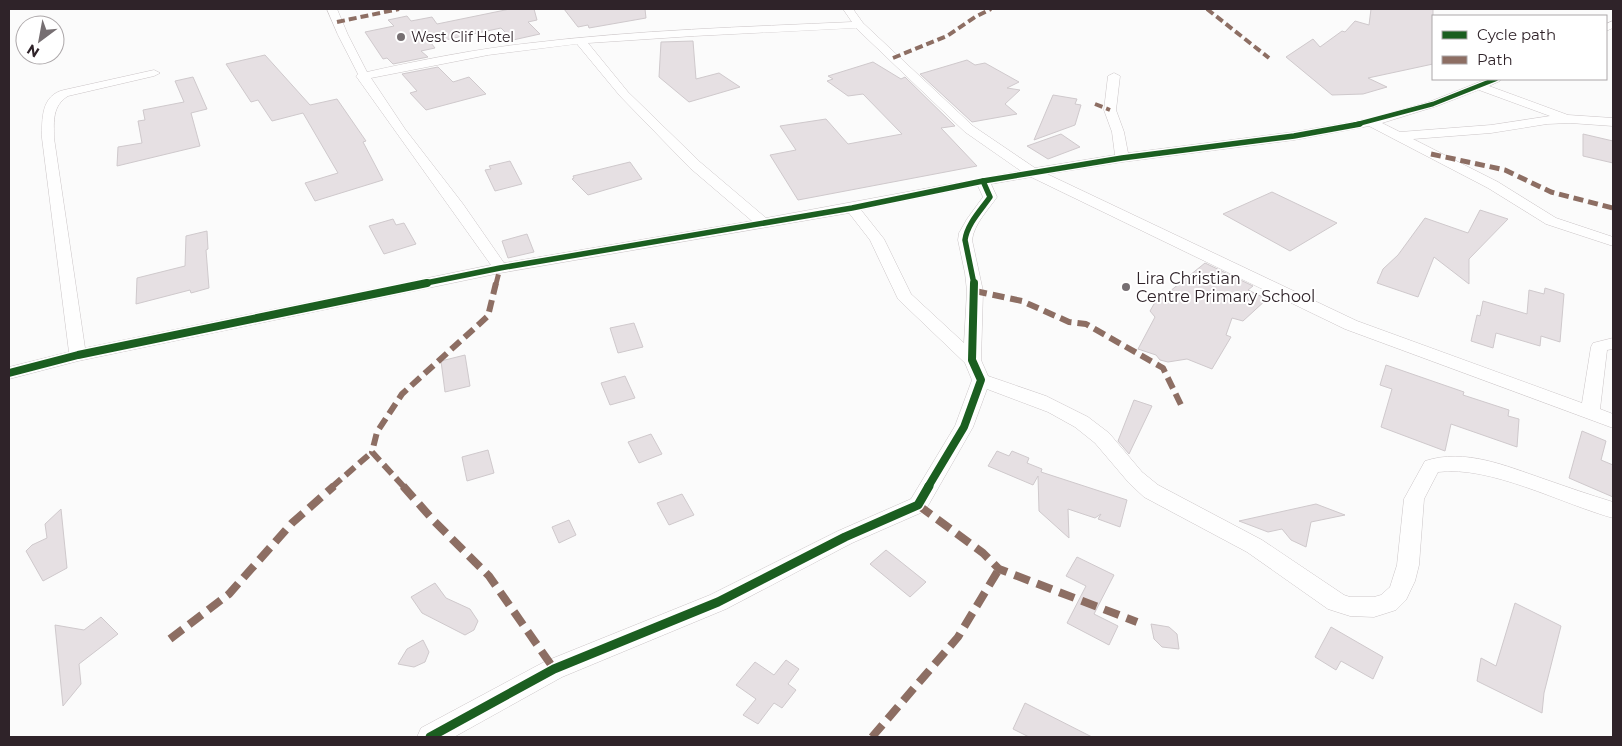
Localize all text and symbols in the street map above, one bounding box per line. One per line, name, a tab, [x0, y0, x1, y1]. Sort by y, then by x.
north arrow	[15, 15, 65, 65]
legend	[1432, 15, 1607, 80]
text: Cycle path	[1477, 25, 1556, 44]
place label: West Clif Hotel	[411, 28, 514, 46]
marker: West Clif Hotel	[395, 31, 407, 43]
text: N	[24, 40, 43, 62]
text: Path	[1477, 50, 1513, 69]
place label: Lira Christian Centre Primary School	[1136, 269, 1315, 306]
marker: Lira Christian Centre Primary School	[1120, 281, 1132, 293]

